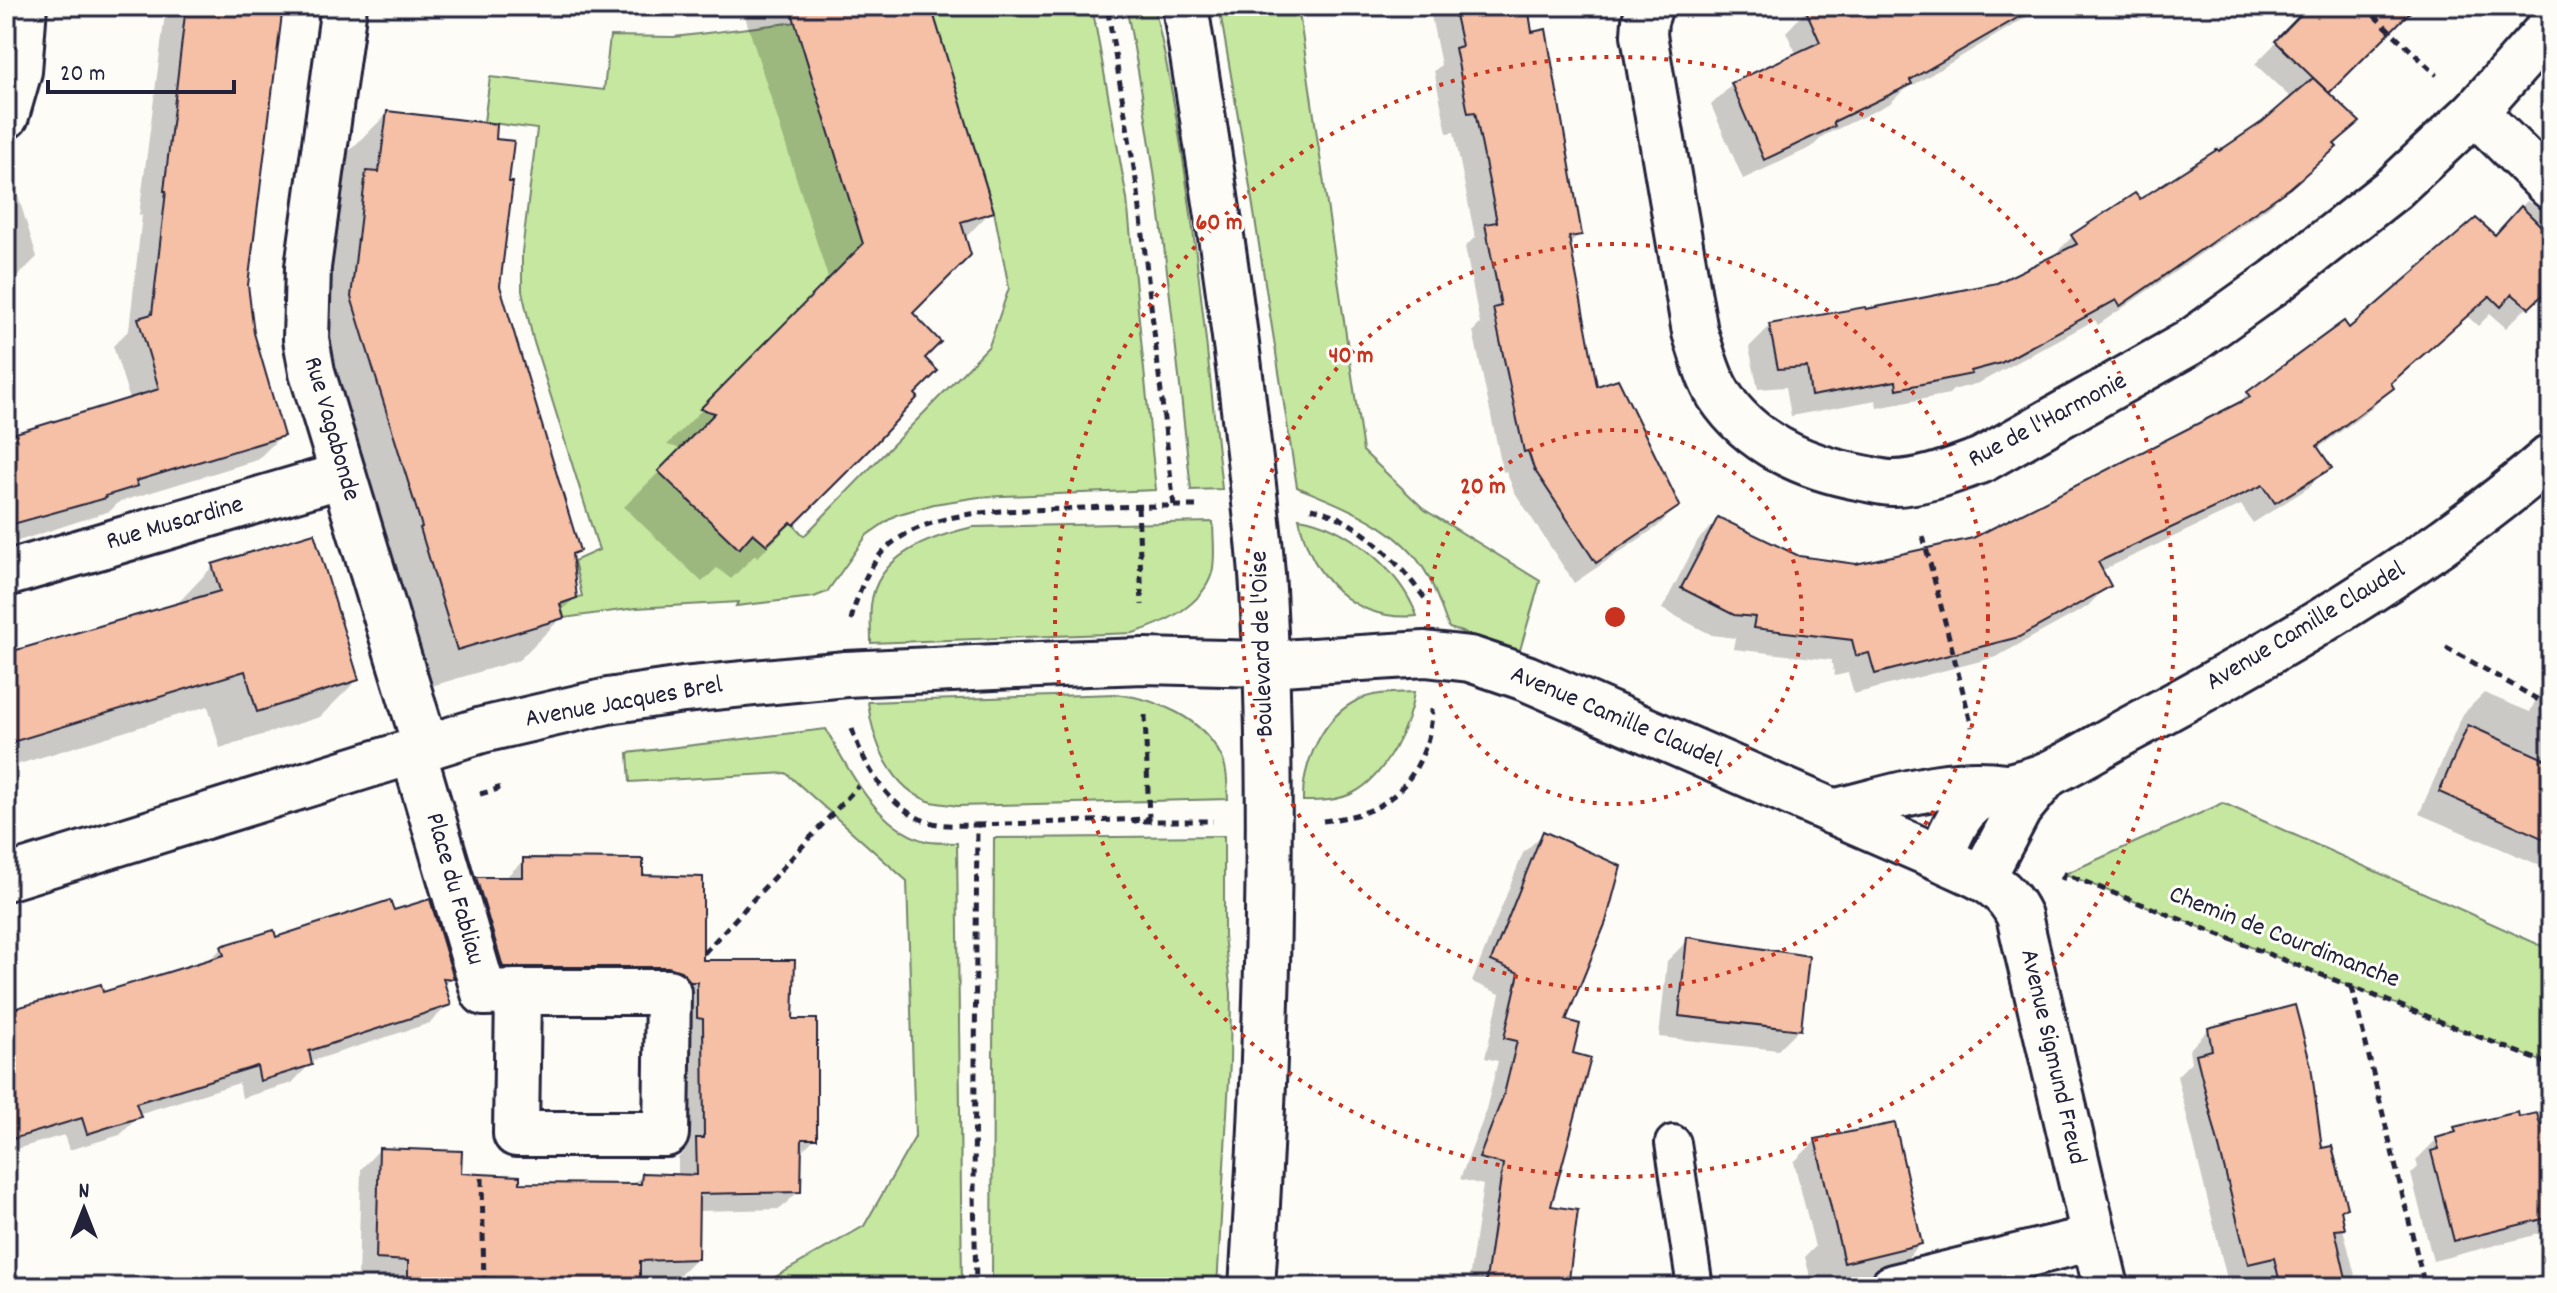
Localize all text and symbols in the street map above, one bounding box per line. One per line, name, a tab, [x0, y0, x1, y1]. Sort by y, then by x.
scale bar	[48, 44, 234, 94]
text: 20 m	[60, 58, 106, 92]
text: 60 m	[1196, 207, 1242, 241]
text: 40 m	[1328, 340, 1374, 374]
street label: Rue Vagabonde	[293, 353, 369, 505]
street label: Rue de l'Harmonie	[1962, 364, 2134, 478]
text: 20 m	[1460, 471, 1506, 505]
street label: Rue Musardine	[102, 487, 248, 561]
street label: Boulevard de l'Oise	[1241, 550, 1285, 738]
street label: Avenue Camille Claudel	[2199, 553, 2413, 701]
centre of rings	[1601, 603, 1629, 631]
street label: Avenue Camille Claudel	[1504, 657, 1728, 779]
street label: Avenue Jacques Brel	[522, 667, 726, 739]
street label: Place du Fabliau	[415, 809, 493, 969]
street label: Chemin de Courdimanche	[2163, 877, 2405, 999]
street label: Avenue Sigmund Freud	[2009, 946, 2095, 1168]
north arrow	[44, 1169, 124, 1249]
text: N	[79, 1177, 90, 1208]

